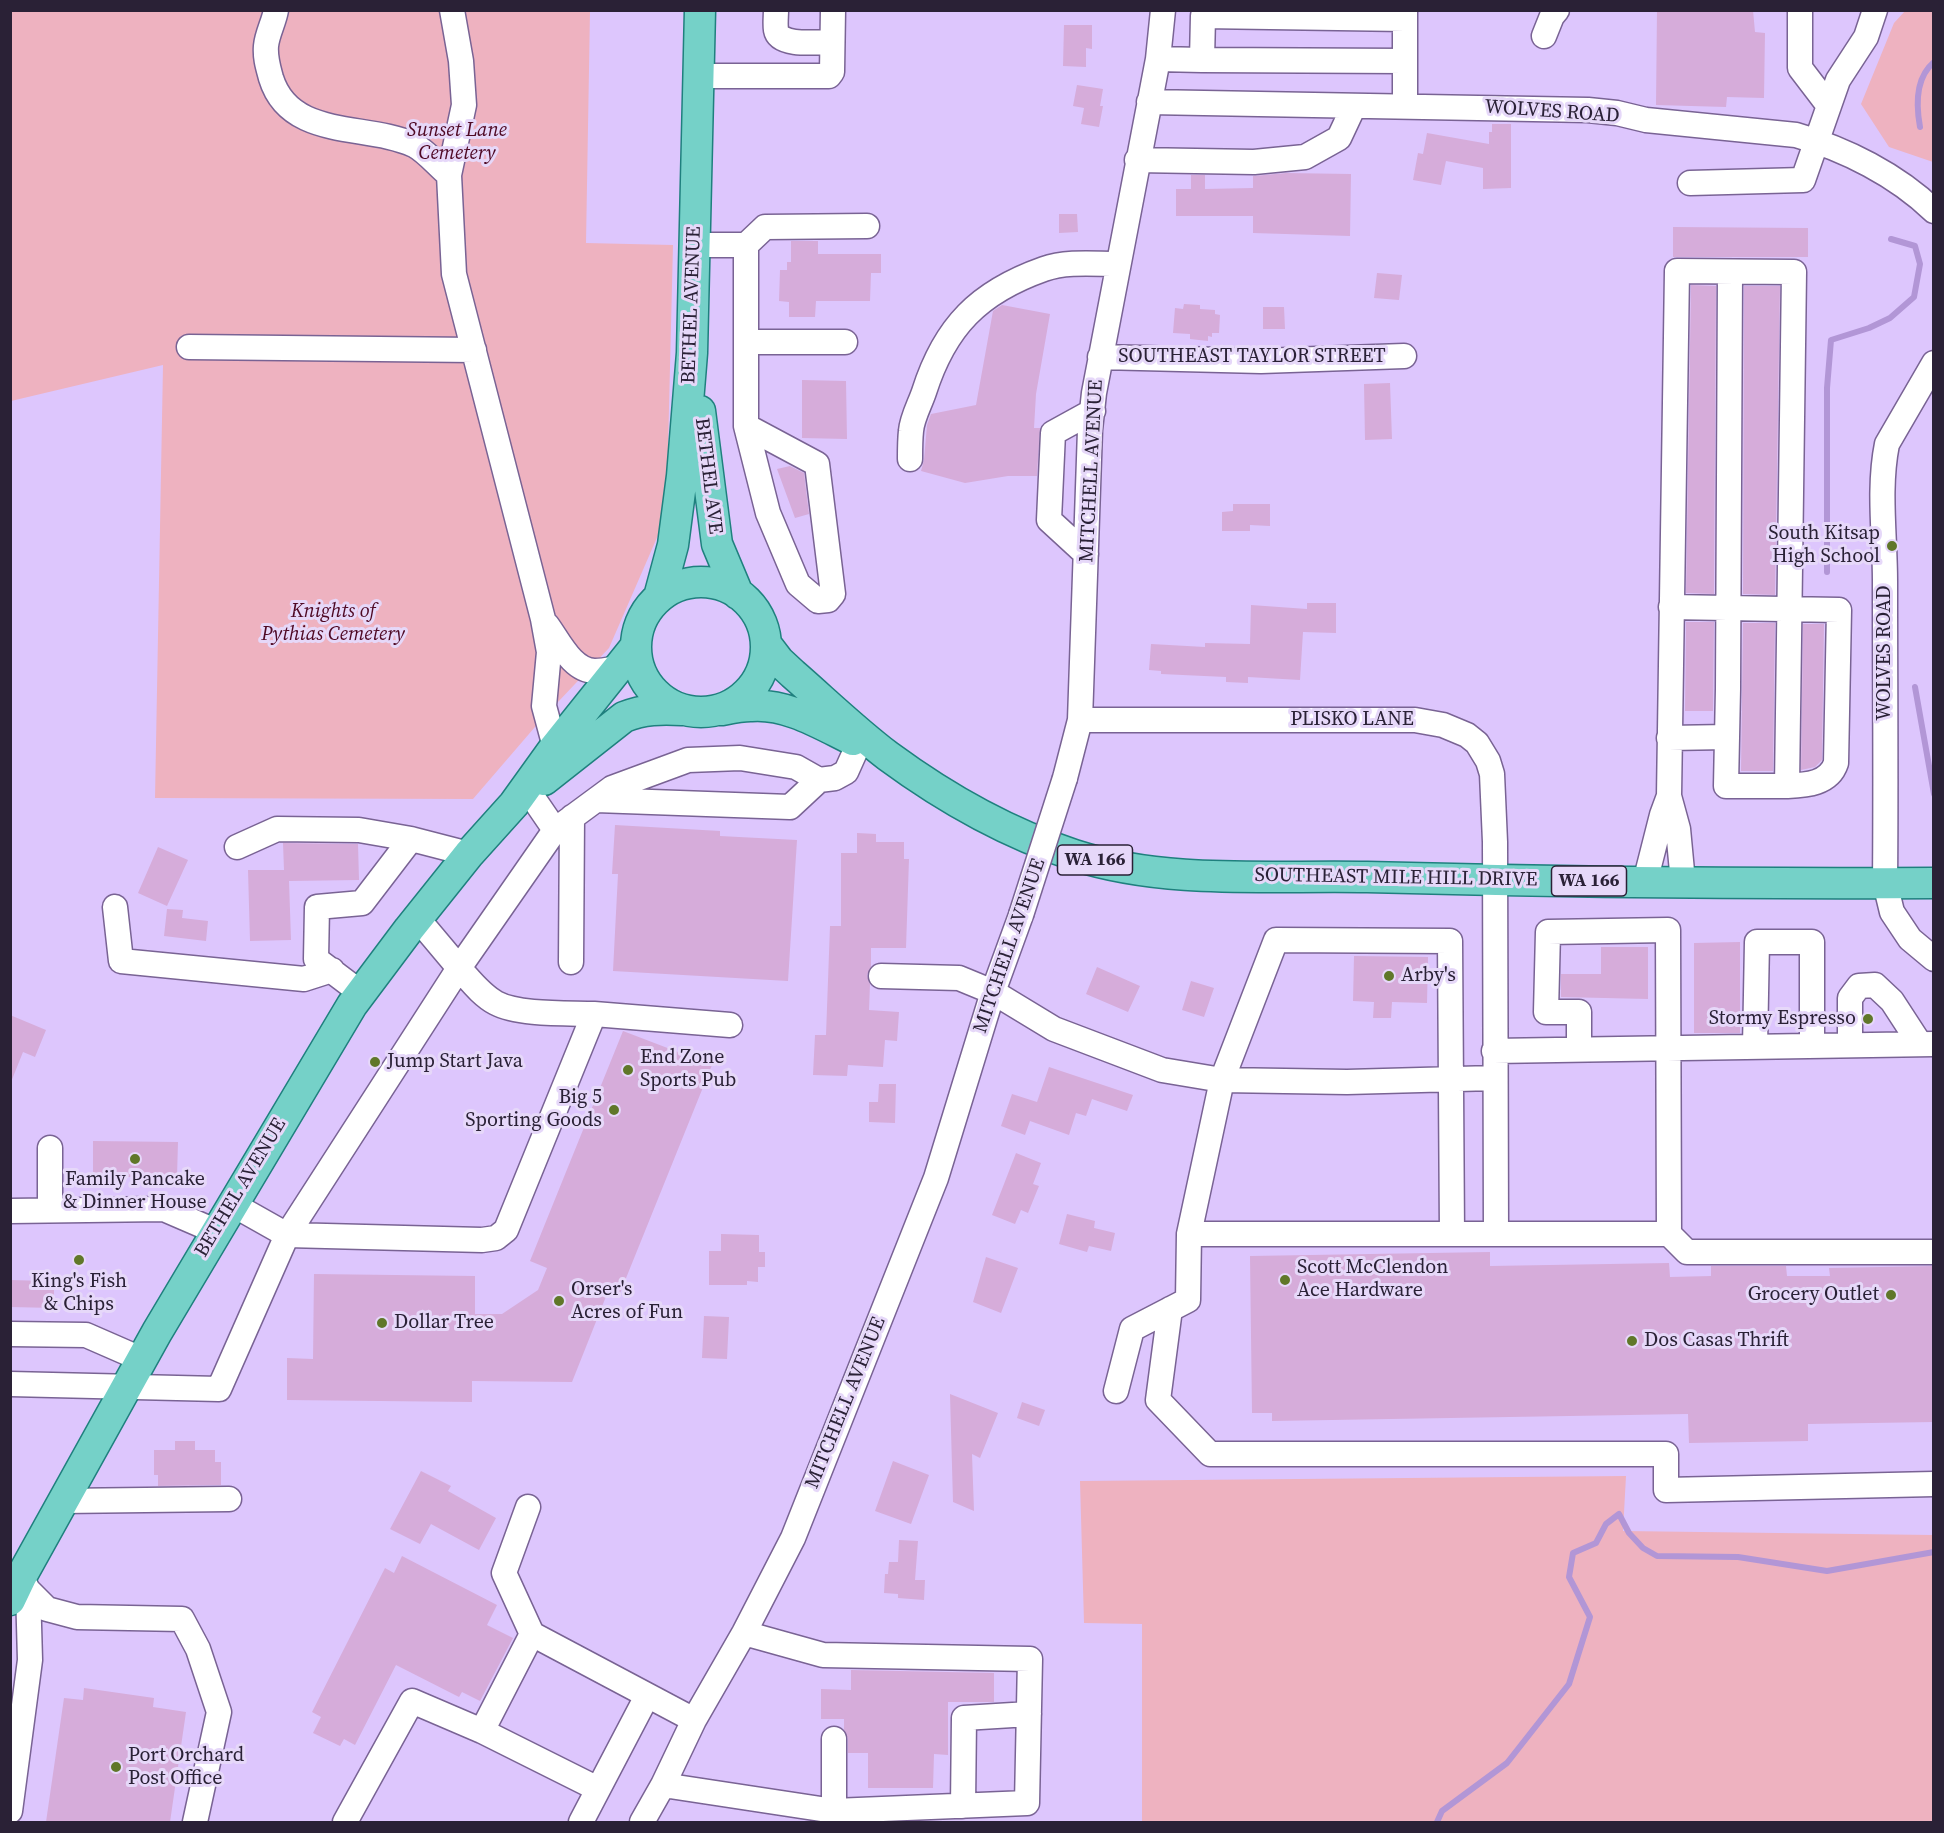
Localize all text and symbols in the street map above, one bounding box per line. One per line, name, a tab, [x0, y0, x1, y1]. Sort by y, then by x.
street label: WOLVES ROAD	[1484, 95, 1620, 129]
park label: Sunset Lane Cemetery	[407, 119, 507, 166]
street label: BETHEL AVENUE	[677, 226, 707, 384]
street label: SOUTHEAST TAYLOR STREET	[1118, 345, 1386, 369]
street label: MITCHELL AVENUE	[1075, 379, 1109, 563]
street label: BETHEL AVE	[689, 416, 727, 536]
place label: South Kitsap High School	[1768, 522, 1880, 569]
marker: South Kitsap High School	[1885, 539, 1899, 553]
street label: WOLVES ROAD	[1873, 585, 1897, 721]
park label: Knights of Pythias Cemetery	[261, 600, 405, 647]
street label: PLISKO LANE	[1290, 708, 1414, 732]
road number: WA 166	[1058, 845, 1132, 875]
street label: MITCHELL AVENUE	[969, 856, 1051, 1036]
street label: SOUTHEAST MILE HILL DRIVE	[1254, 864, 1538, 892]
road number: WA 166	[1552, 866, 1626, 896]
place label: Arby's	[1401, 964, 1456, 988]
marker: Arby's	[1382, 969, 1396, 983]
place label: Stormy Espresso	[1709, 1007, 1856, 1031]
marker: Stormy Espresso	[1861, 1012, 1875, 1026]
place label: End Zone Sports Pub	[640, 1046, 736, 1093]
place label: Jump Start Java	[387, 1050, 523, 1074]
marker: Jump Start Java	[368, 1055, 382, 1069]
marker: End Zone Sports Pub	[621, 1063, 635, 1077]
place label: Big 5 Sporting Goods	[465, 1086, 602, 1133]
marker: Big 5 Sporting Goods	[607, 1103, 621, 1117]
street label: BETHEL AVENUE	[190, 1114, 292, 1262]
marker: Family Pancake & Dinner House	[128, 1152, 142, 1166]
place label: Family Pancake & Dinner House	[63, 1168, 207, 1215]
marker: King's Fish & Chips	[72, 1253, 86, 1267]
place label: Scott McClendon Ace Hardware	[1297, 1256, 1448, 1303]
place label: King's Fish & Chips	[31, 1270, 127, 1317]
marker: Scott McClendon Ace Hardware	[1278, 1273, 1292, 1287]
place label: Orser's Acres of Fun	[571, 1278, 683, 1325]
place label: Grocery Outlet	[1748, 1283, 1879, 1307]
marker: Grocery Outlet	[1884, 1288, 1898, 1302]
marker: Orser's Acres of Fun	[552, 1294, 566, 1308]
place label: Dollar Tree	[394, 1311, 494, 1335]
street label: MITCHELL AVENUE	[801, 1314, 891, 1492]
marker: Dollar Tree	[375, 1316, 389, 1330]
place label: Dos Casas Thrift	[1644, 1329, 1789, 1353]
marker: Dos Casas Thrift	[1625, 1334, 1639, 1348]
place label: Port Orchard Post Office	[128, 1744, 244, 1791]
marker: Port Orchard Post Office	[109, 1760, 123, 1774]

